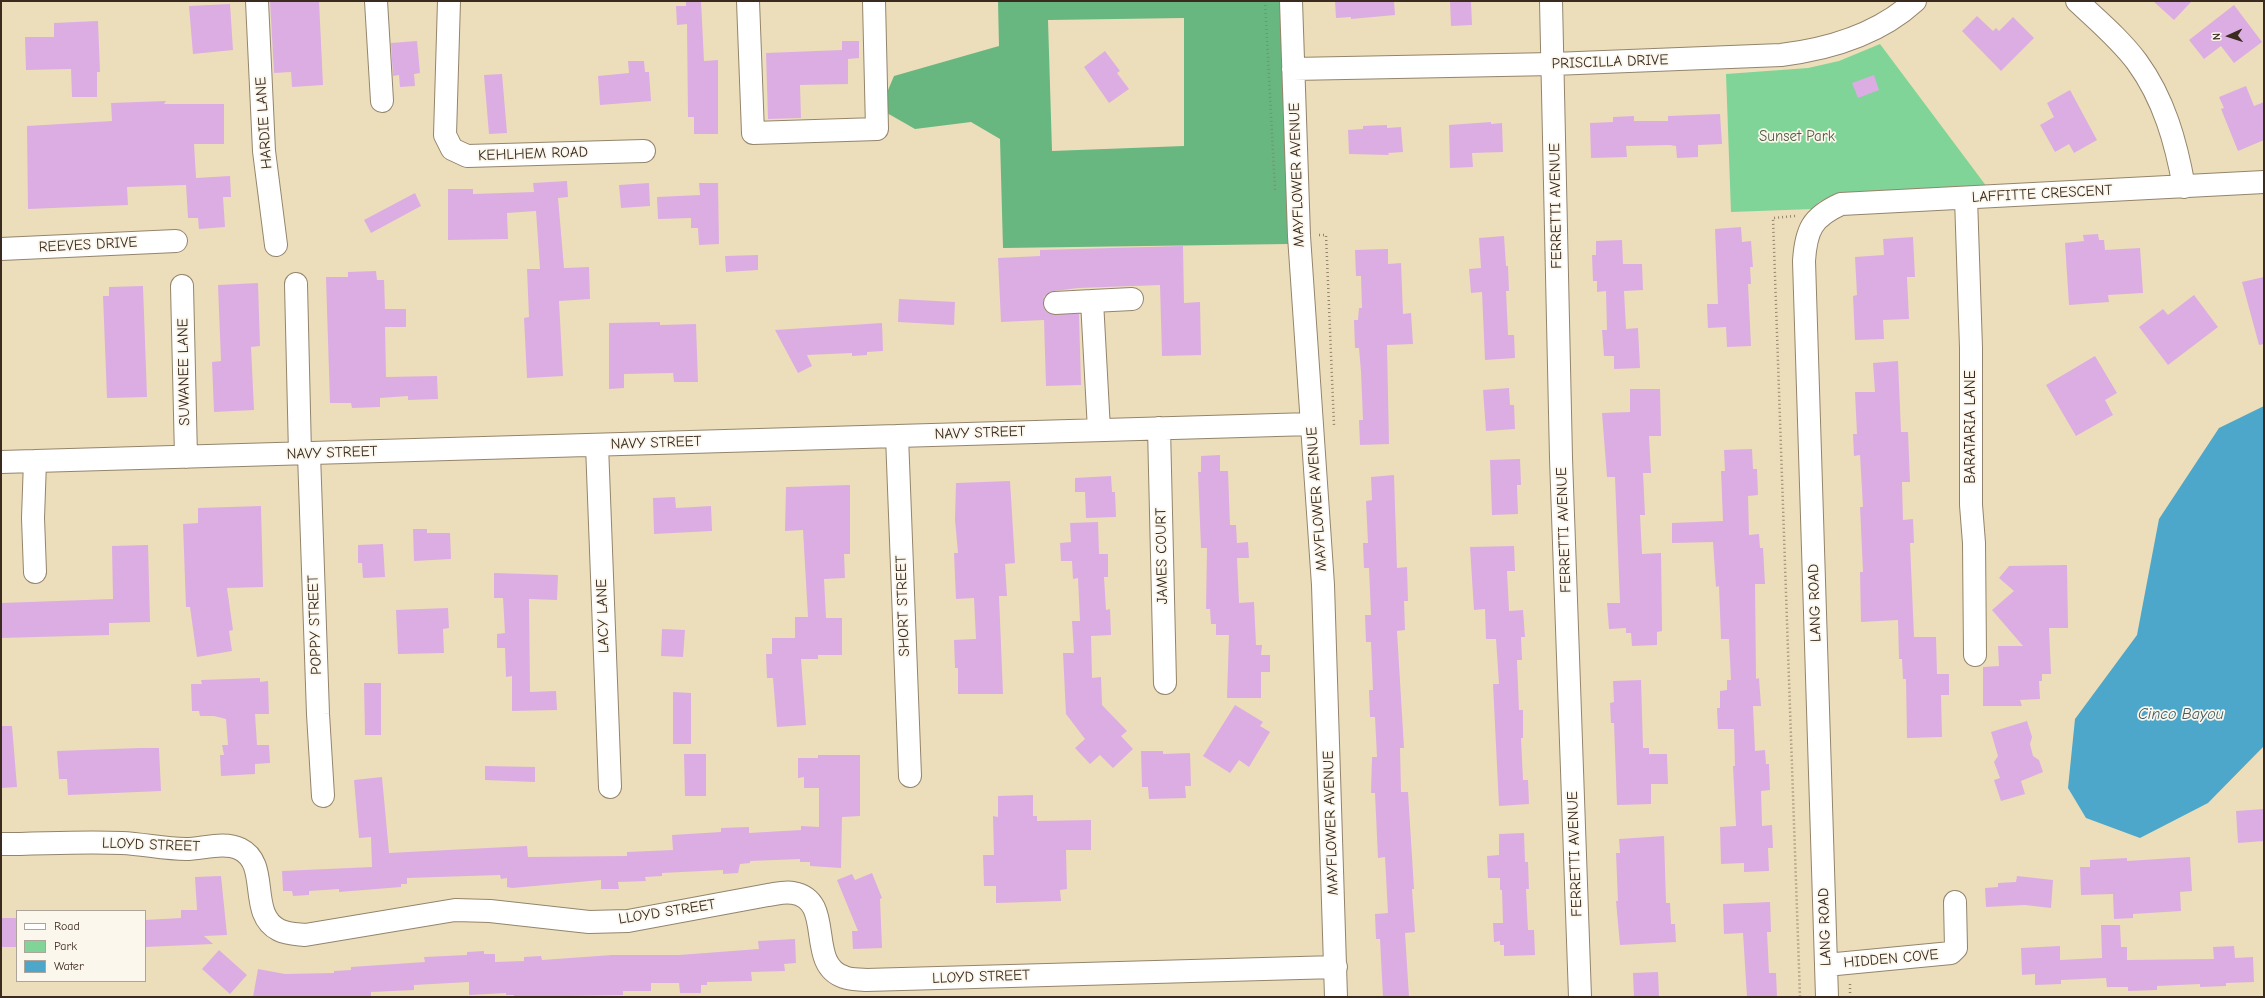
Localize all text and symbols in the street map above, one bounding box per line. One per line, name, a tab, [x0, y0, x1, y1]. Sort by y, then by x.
north arrow	[2209, 16, 2249, 56]
text: N	[2210, 33, 2223, 41]
street label: PRISCILLA DRIVE	[1551, 51, 1669, 73]
street label: HARDIE LANE	[252, 76, 276, 170]
street label: MAYFLOWER AVENUE	[1285, 102, 1309, 248]
park label: Sunset Park	[1759, 128, 1835, 146]
street label: KEHLHEM ROAD	[478, 143, 588, 165]
street label: FERRETTI AVENUE	[1546, 143, 1566, 269]
street label: LAFFITTE CRESCENT	[1971, 181, 2113, 207]
street label: REEVES DRIVE	[38, 233, 138, 257]
street label: SUWANEE LANE	[174, 318, 194, 426]
street label: BARATARIA LANE	[1962, 370, 1980, 484]
street label: NAVY STREET	[934, 422, 1026, 444]
street label: MAYFLOWER AVENUE	[1303, 426, 1331, 572]
street label: NAVY STREET	[610, 432, 702, 454]
street label: NAVY STREET	[286, 442, 378, 464]
street label: FERRETTI AVENUE	[1553, 467, 1575, 593]
street label: JAMES COURT	[1152, 508, 1172, 604]
street label: SHORT STREET	[892, 555, 914, 657]
street label: LANG ROAD	[1805, 563, 1825, 643]
street label: POPPY STREET	[304, 575, 326, 675]
street label: LACY LANE	[593, 578, 613, 654]
water label: Cinco Bayou	[2138, 704, 2224, 724]
street label: MAYFLOWER AVENUE	[1319, 750, 1343, 896]
street label: FERRETTI AVENUE	[1564, 791, 1586, 917]
street label: LLOYD STREET	[102, 834, 200, 856]
street label: LANG ROAD	[1815, 887, 1835, 967]
street label: LLOYD STREET	[617, 895, 717, 929]
legend	[16, 910, 146, 982]
text: Road	[54, 919, 80, 933]
text: Park	[54, 939, 77, 953]
street label: HIDDEN COVE	[1843, 946, 1939, 972]
text: Water	[54, 959, 84, 973]
street label: LLOYD STREET	[932, 966, 1030, 988]

